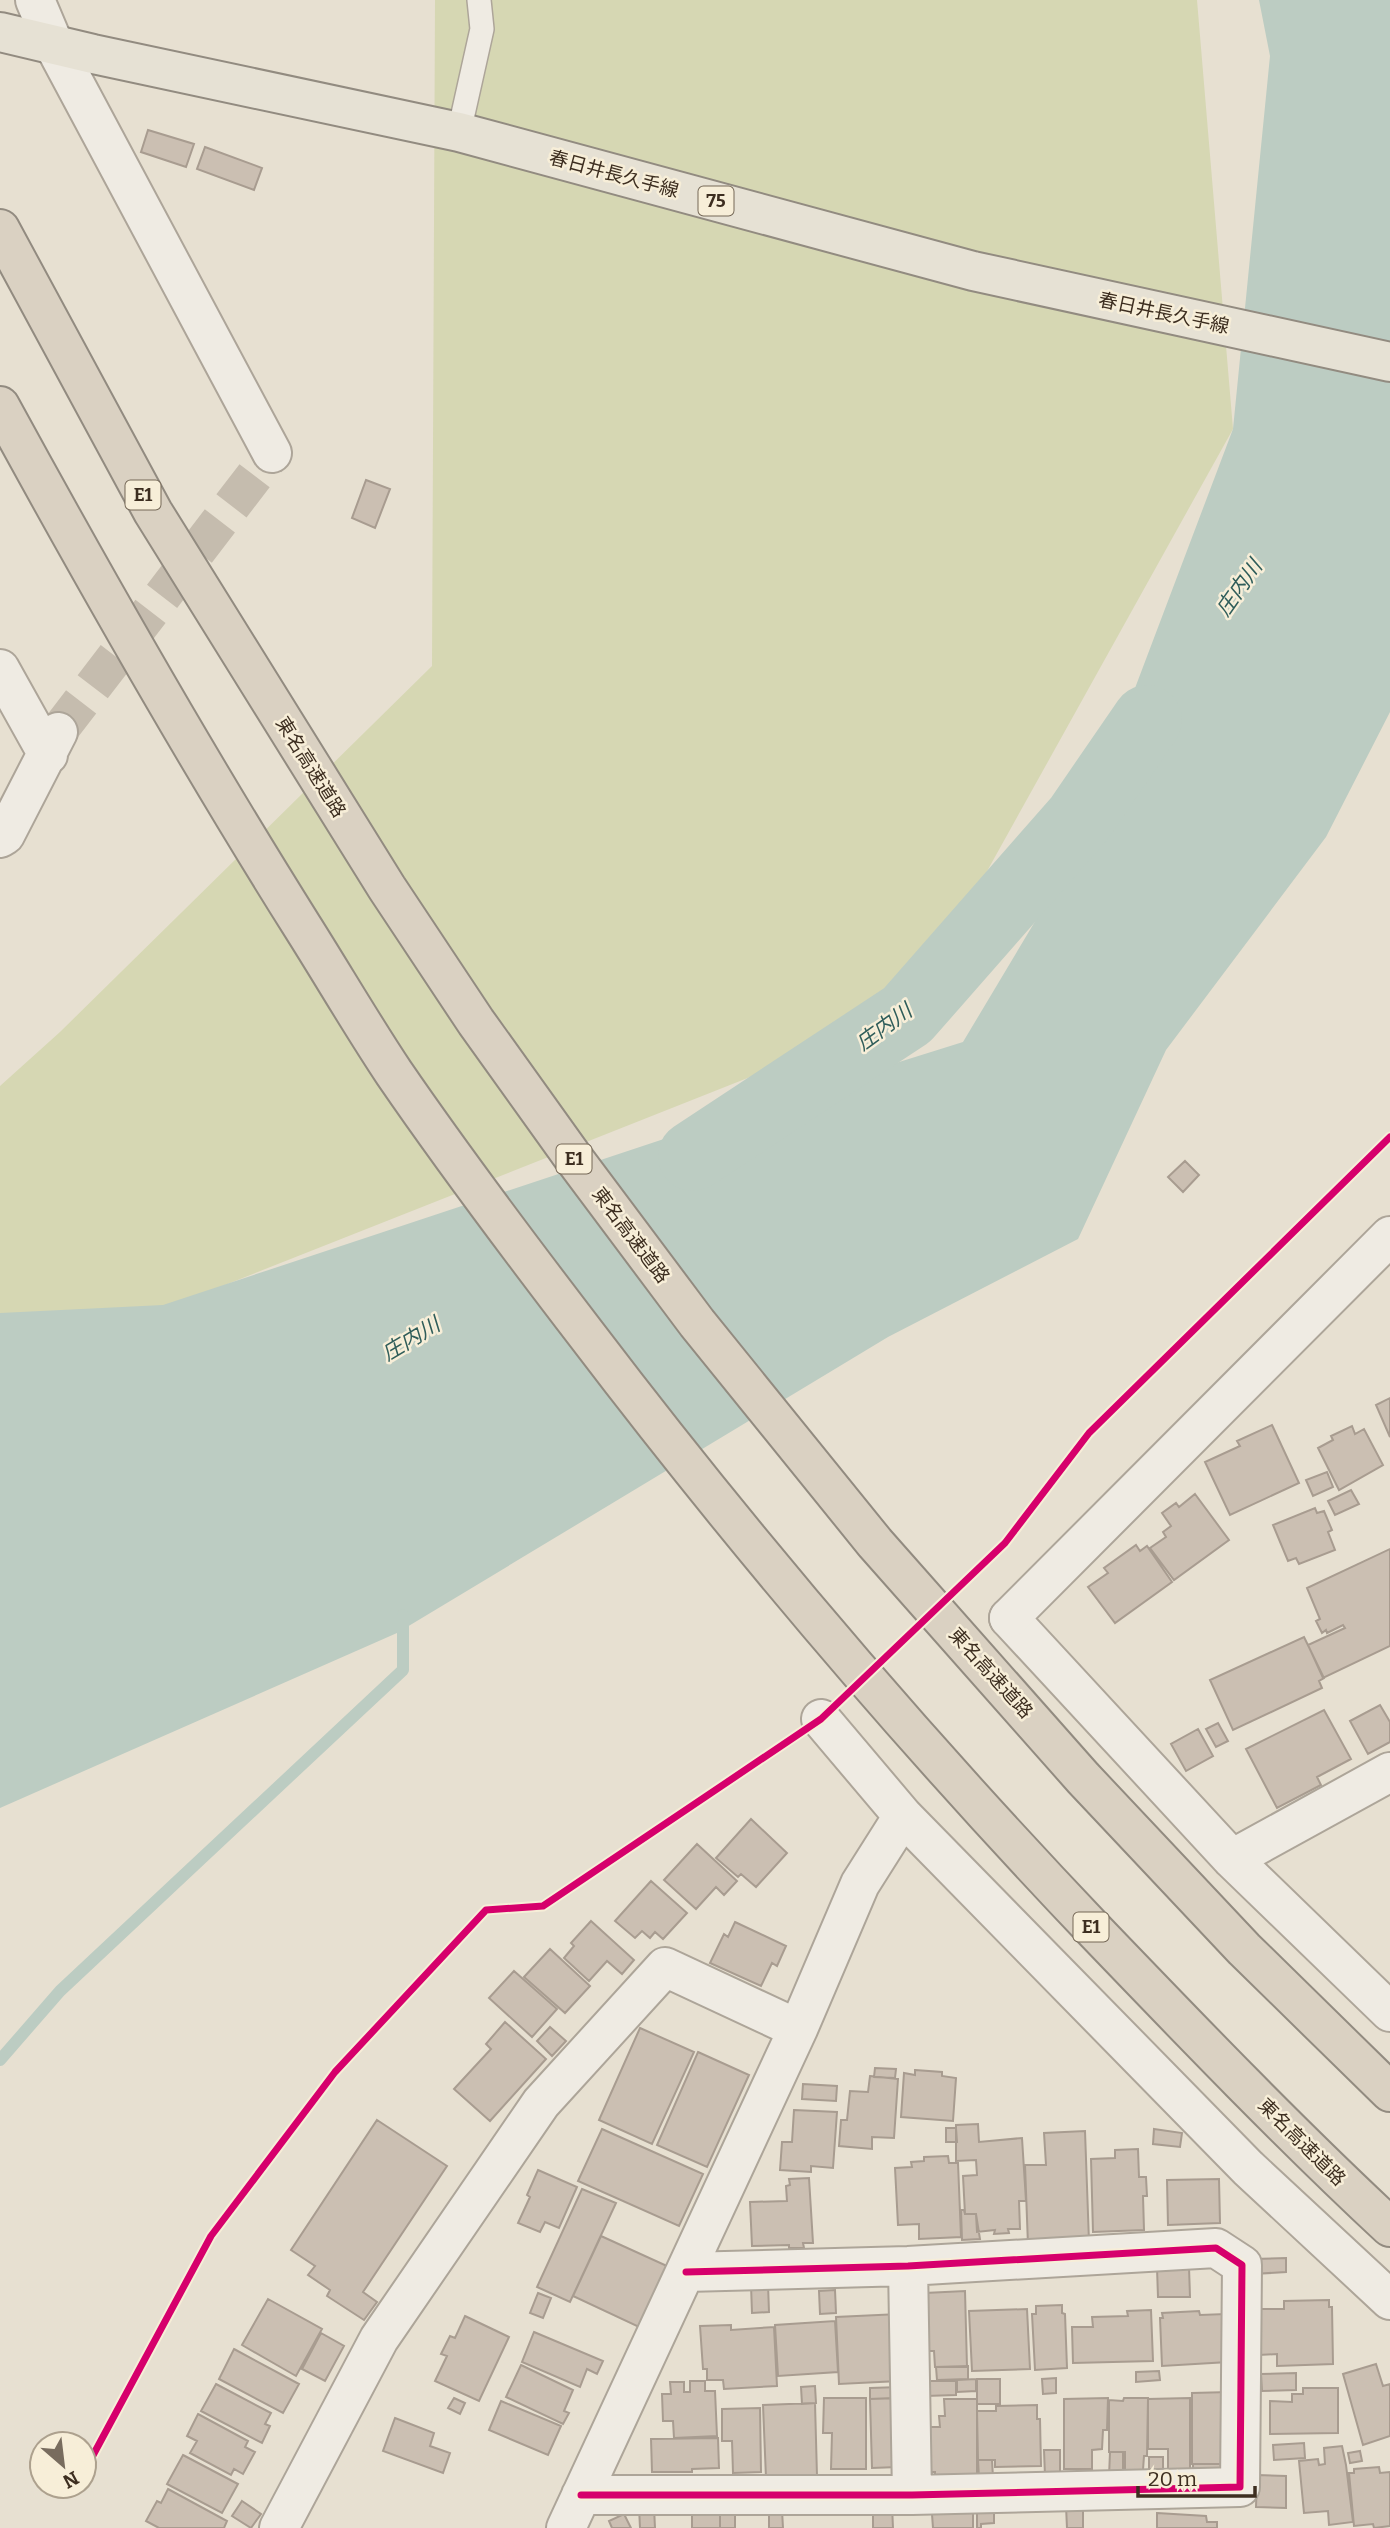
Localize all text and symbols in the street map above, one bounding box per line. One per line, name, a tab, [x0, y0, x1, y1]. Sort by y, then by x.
street label: 春日井長久手線	[547, 146, 681, 202]
road number: 75	[698, 186, 734, 216]
street label: 春日井長久手線	[1097, 288, 1231, 338]
road number: E1	[125, 480, 160, 509]
water label: 庄内川	[1210, 553, 1269, 621]
street label: 東名高速道路	[271, 713, 351, 821]
water label: 庄内川	[851, 997, 919, 1056]
road number: E1	[556, 1144, 592, 1174]
street label: 東名高速道路	[588, 1183, 674, 1287]
water label: 庄内川	[377, 1311, 446, 1366]
street label: 東名高速道路	[944, 1623, 1038, 1723]
road number: E1	[1074, 1912, 1108, 1941]
street label: 東名高速道路	[1254, 2094, 1350, 2190]
north arrow	[28, 2430, 98, 2500]
scale bar	[1138, 2454, 1255, 2498]
text: N	[59, 2466, 83, 2493]
text: 20 m	[1148, 2466, 1197, 2492]

